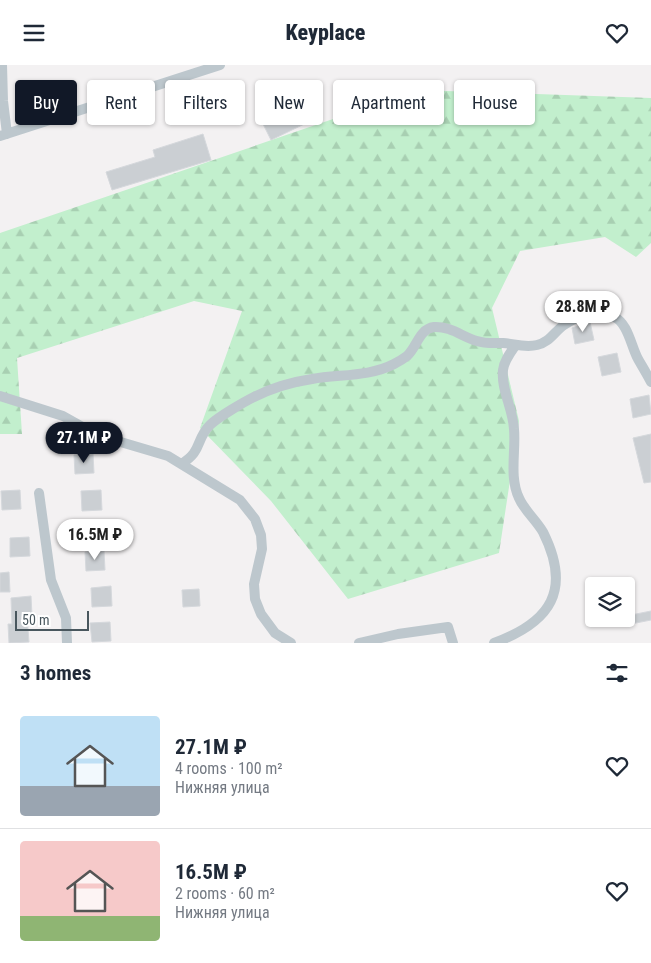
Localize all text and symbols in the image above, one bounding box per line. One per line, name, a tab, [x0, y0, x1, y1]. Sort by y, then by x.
icon: menu	[20, 19, 48, 47]
icon: heart	[603, 19, 631, 47]
text: Keyplace	[286, 20, 365, 45]
chip: Buy	[15, 80, 77, 125]
chip: Rent	[87, 80, 155, 125]
chip: Filters	[165, 80, 245, 125]
chip: New	[255, 80, 323, 125]
chip: Apartment	[333, 80, 444, 125]
chip: House	[454, 80, 535, 125]
pin: 28.8M ₽	[537, 291, 629, 333]
text: 28.8M ₽	[556, 297, 610, 316]
pin: 27.1M ₽	[38, 421, 130, 464]
text: 27.1M ₽	[57, 428, 111, 447]
pin: 16.5M ₽	[49, 519, 141, 561]
text: 16.5M ₽	[68, 525, 122, 544]
map controls	[585, 577, 635, 627]
button: layers	[585, 577, 635, 627]
scale bar	[15, 608, 89, 631]
text: 50 m	[22, 612, 50, 628]
icon: filters	[603, 659, 631, 687]
text: 3 homes	[20, 661, 91, 685]
text: 27.1M ₽	[175, 735, 247, 759]
icon: home	[60, 736, 120, 796]
icon: heart	[603, 752, 631, 780]
text: 4 rooms · 100 m²	[175, 759, 283, 778]
text: Нижняя улица	[175, 778, 270, 797]
text: 16.5M ₽	[175, 860, 247, 884]
icon: home	[60, 861, 120, 921]
icon: heart	[603, 877, 631, 905]
text: 2 rooms · 60 m²	[175, 884, 275, 903]
text: Нижняя улица	[175, 903, 270, 922]

